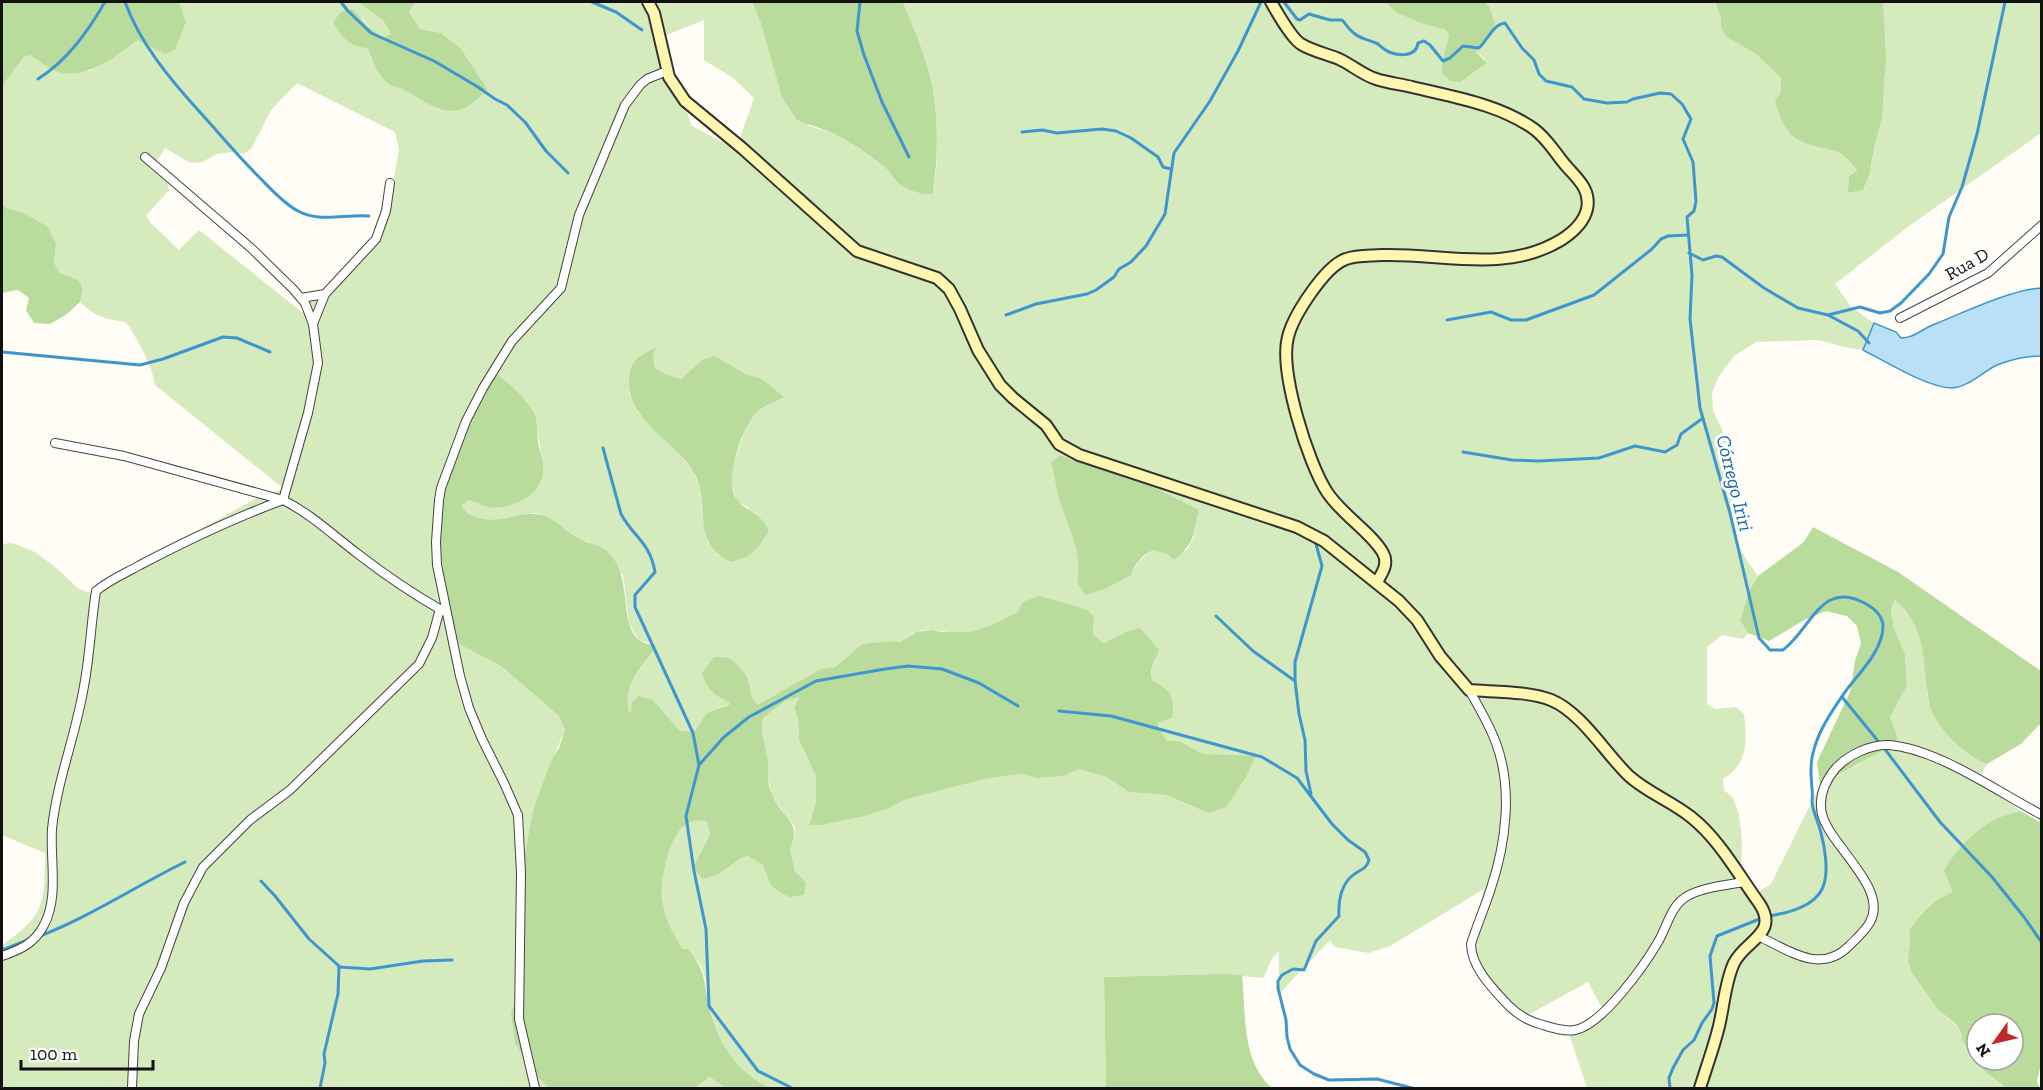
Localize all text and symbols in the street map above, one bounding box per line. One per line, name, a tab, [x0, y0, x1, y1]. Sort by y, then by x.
street label: Rua D	[1941, 243, 1993, 285]
water label: Córrego Iriri	[1711, 432, 1759, 534]
north arrow	[1965, 1012, 2025, 1072]
scale bar	[21, 1033, 153, 1071]
text: N	[1972, 1040, 1994, 1060]
text: 100 m	[30, 1043, 78, 1065]

